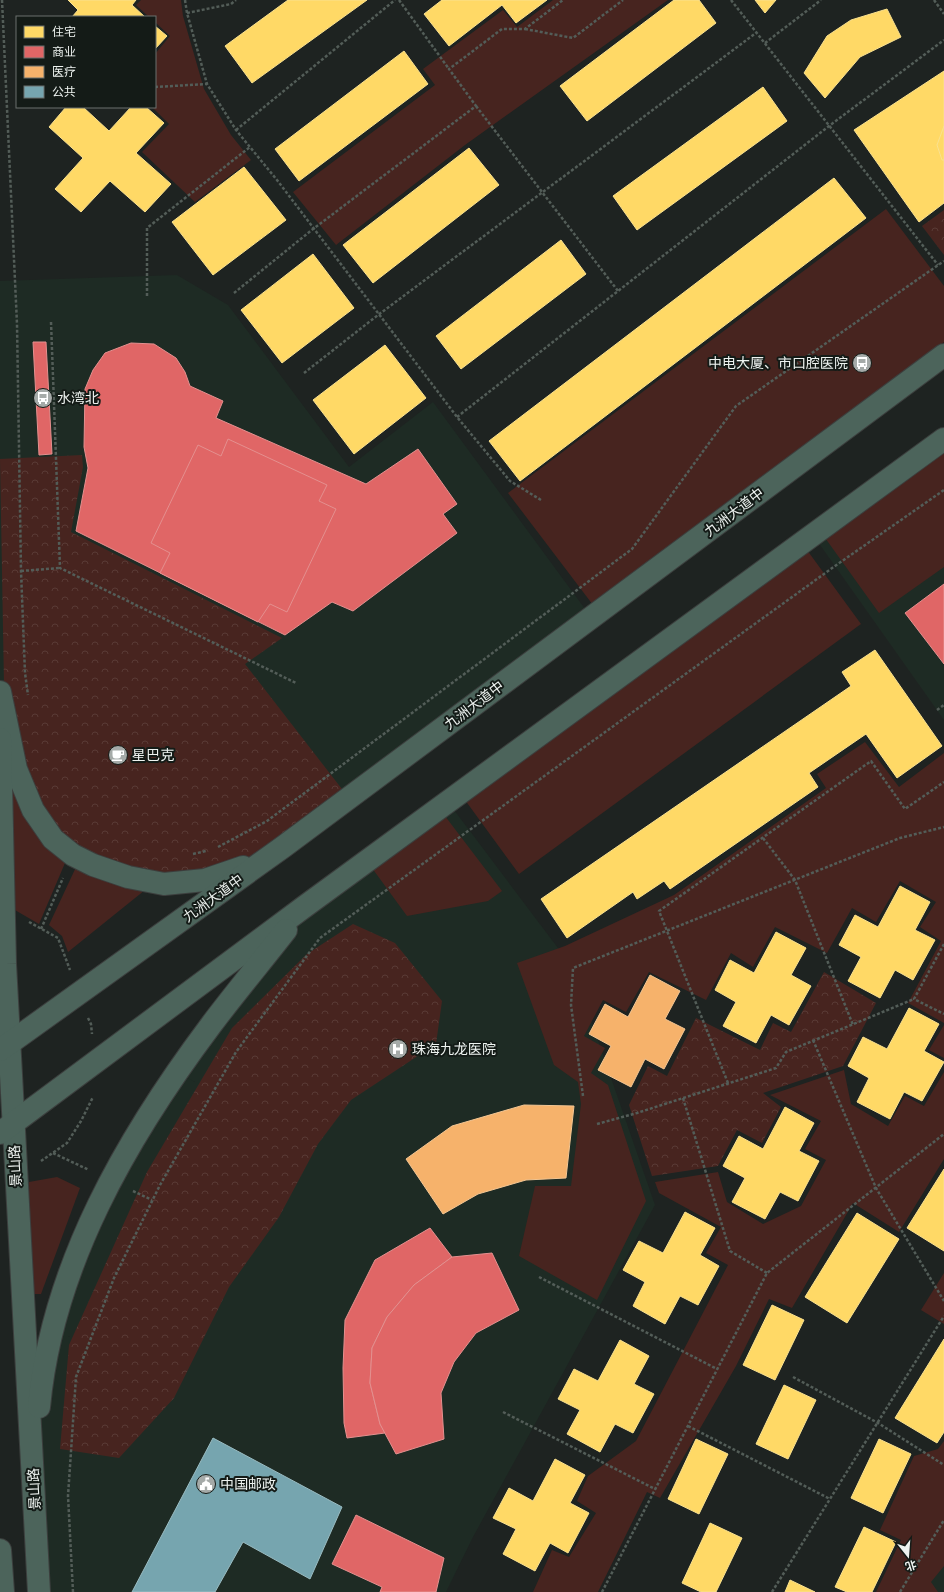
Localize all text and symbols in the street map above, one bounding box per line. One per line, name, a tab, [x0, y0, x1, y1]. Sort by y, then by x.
legend	[16, 16, 156, 108]
text: 住宅	[52, 24, 76, 39]
text: 商业	[52, 44, 76, 59]
text: 医疗	[52, 64, 76, 79]
text: 公共	[52, 84, 76, 99]
bus stop icon: 中电大厦、市口腔医院	[851, 352, 873, 374]
place label: 中电大厦、市口腔医院	[708, 354, 848, 372]
bus stop icon: 水湾北	[32, 387, 54, 409]
place label: 水湾北	[57, 389, 99, 407]
street label: 九洲大道中	[701, 484, 767, 540]
street label: 九洲大道中	[441, 677, 507, 733]
cafe icon: 星巴克	[107, 744, 129, 766]
place label: 星巴克	[132, 746, 174, 764]
street label: 九洲大道中	[179, 870, 247, 926]
hospital icon: 珠海九龙医院	[387, 1038, 409, 1060]
place label: 珠海九龙医院	[412, 1040, 496, 1058]
street label: 景山路	[5, 1145, 25, 1187]
street label: 景山路	[24, 1468, 44, 1510]
public building icon: 中国邮政	[195, 1473, 217, 1495]
place label: 中国邮政	[220, 1475, 276, 1493]
north arrow	[888, 1536, 928, 1576]
text: 北	[904, 1557, 918, 1574]

